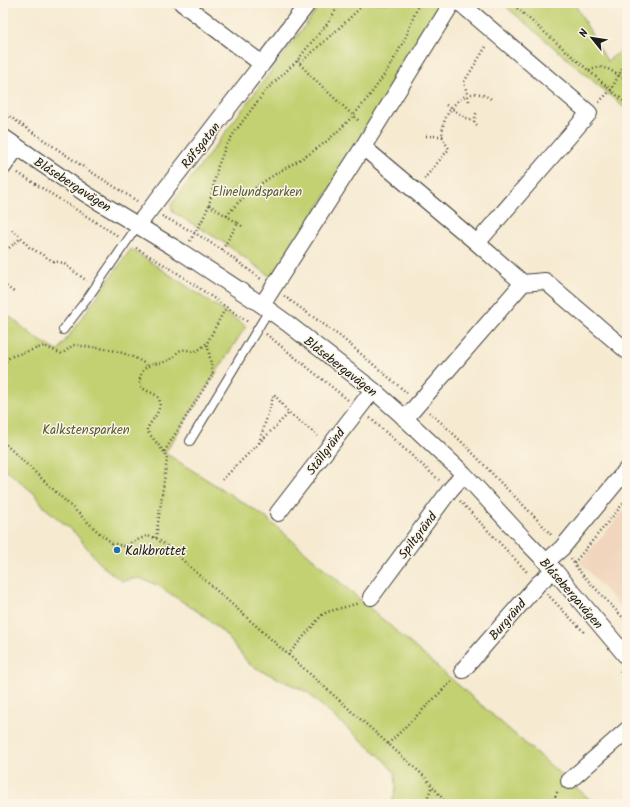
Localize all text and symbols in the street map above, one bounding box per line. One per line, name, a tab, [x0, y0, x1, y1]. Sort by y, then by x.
north arrow	[572, 18, 612, 58]
text: N	[575, 26, 594, 41]
street label: Räfsgatan	[176, 118, 226, 174]
street label: Blåsebergavägen	[29, 152, 115, 218]
park label: Elinelundsparken	[212, 182, 302, 203]
street label: Blåsebergavägen	[299, 332, 382, 403]
park label: Kalkstensparken	[42, 420, 130, 441]
street label: Ställgränd	[301, 423, 351, 480]
street label: Spiltgränd	[393, 507, 443, 564]
place label: Kalkbrottet	[125, 541, 187, 562]
marker: Kalkbrottet	[112, 545, 122, 555]
street label: Blåsebergavägen	[534, 554, 608, 634]
street label: Burgränd	[484, 594, 532, 645]

